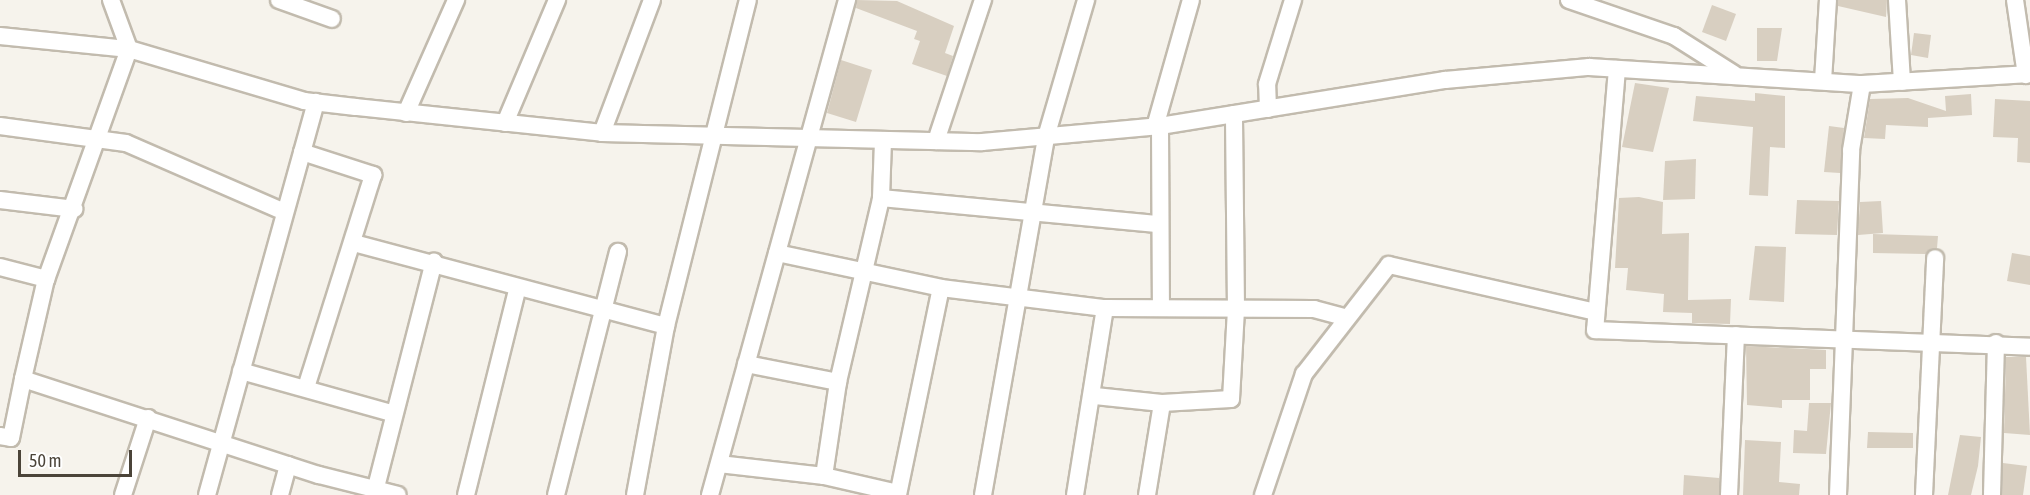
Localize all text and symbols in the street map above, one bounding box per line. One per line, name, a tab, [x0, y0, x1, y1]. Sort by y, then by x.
scale bar	[21, 438, 135, 476]
text: 50 m	[29, 450, 61, 471]

